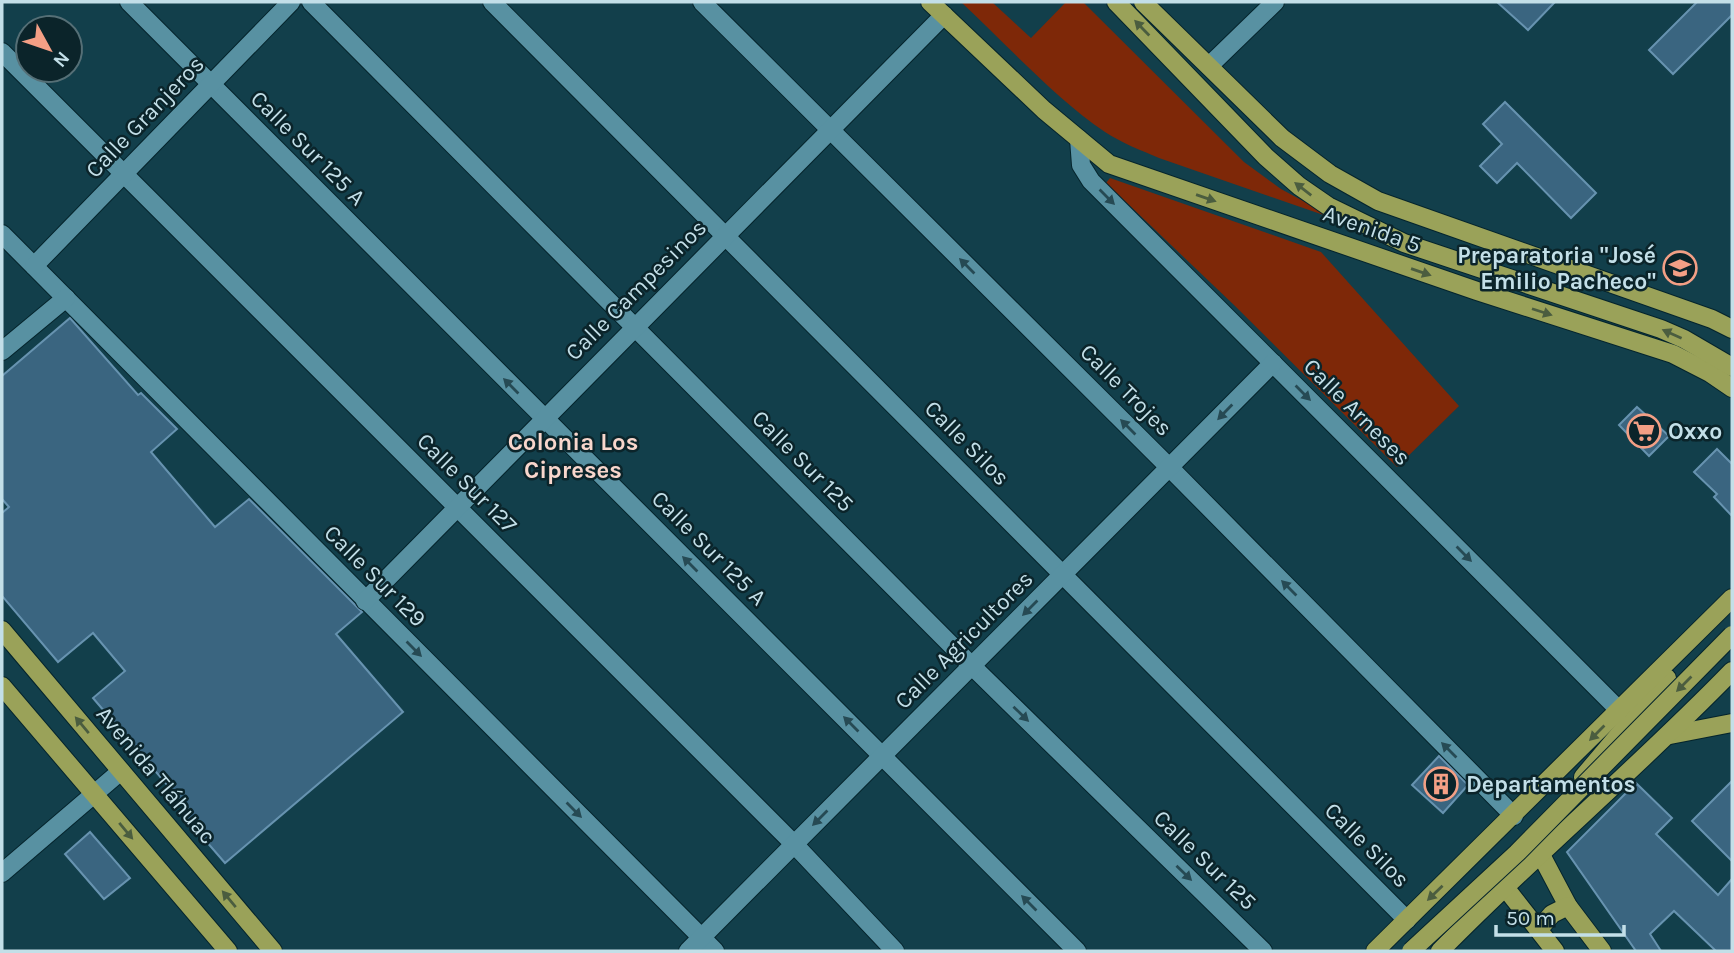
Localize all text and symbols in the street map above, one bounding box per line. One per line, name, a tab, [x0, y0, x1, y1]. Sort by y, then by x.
north arrow	[14, 14, 84, 84]
one-way arrow	[1134, 20, 1150, 37]
text: N	[48, 47, 74, 72]
street label: Calle Granjeros	[80, 51, 210, 183]
street label: Calle Sur 125 A	[245, 85, 371, 211]
one-way arrow	[1294, 181, 1312, 196]
one-way arrow	[1099, 189, 1116, 206]
one-way arrow	[1195, 193, 1216, 204]
street label: Avenida 5	[1320, 200, 1424, 258]
street label: Calle Campesinos	[560, 214, 712, 366]
place label: Preparatoria "José Emilio Pacheco"	[1457, 242, 1656, 295]
school or university icon: Preparatoria "José Emilio Pacheco"	[1661, 249, 1699, 287]
one-way arrow	[959, 258, 976, 275]
one-way arrow	[1410, 267, 1431, 278]
one-way arrow	[1532, 308, 1553, 318]
one-way arrow	[1662, 328, 1683, 339]
street label: Calle Trojes	[1074, 338, 1178, 442]
street label: Calle Arneses	[1298, 353, 1416, 471]
one-way arrow	[503, 377, 520, 394]
one-way arrow	[1294, 384, 1310, 401]
street label: Calle Silos	[919, 395, 1015, 491]
one-way arrow	[1218, 403, 1234, 420]
street label: Calle Sur 125	[747, 405, 859, 517]
supermarket icon: Oxxo	[1625, 412, 1663, 450]
one-way arrow	[1120, 418, 1137, 435]
place label: Oxxo	[1668, 418, 1722, 445]
street label: Calle Sur 127	[411, 427, 523, 539]
district label: Colonia Los Cipreses	[508, 428, 638, 484]
street label: Calle Sur 125 A	[646, 485, 772, 611]
street label: Calle Sur 129	[319, 520, 431, 632]
one-way arrow	[1455, 545, 1471, 562]
one-way arrow	[681, 555, 698, 572]
street label: Calle Agricultores	[889, 565, 1039, 715]
one-way arrow	[1280, 580, 1297, 597]
one-way arrow	[1023, 599, 1039, 616]
one-way arrow	[405, 640, 421, 657]
one-way arrow	[1676, 675, 1693, 692]
street label: Avenida Tláhuac	[91, 701, 221, 849]
one-way arrow	[1012, 705, 1029, 721]
one-way arrow	[842, 716, 859, 733]
one-way arrow	[75, 717, 90, 734]
one-way arrow	[1589, 724, 1606, 740]
one-way arrow	[1441, 742, 1457, 759]
building icon: Departamentos	[1422, 765, 1460, 803]
place label: Departamentos	[1466, 771, 1636, 798]
street label: Calle Silos	[1319, 797, 1415, 893]
one-way arrow	[566, 802, 582, 818]
street label: Calle Sur 125	[1148, 804, 1262, 916]
one-way arrow	[812, 810, 829, 827]
one-way arrow	[118, 822, 133, 840]
one-way arrow	[1175, 864, 1191, 881]
one-way arrow	[1427, 884, 1444, 900]
one-way arrow	[221, 890, 237, 908]
scale bar	[1496, 894, 1624, 938]
one-way arrow	[1021, 895, 1037, 912]
text: 50 m	[1506, 906, 1555, 930]

